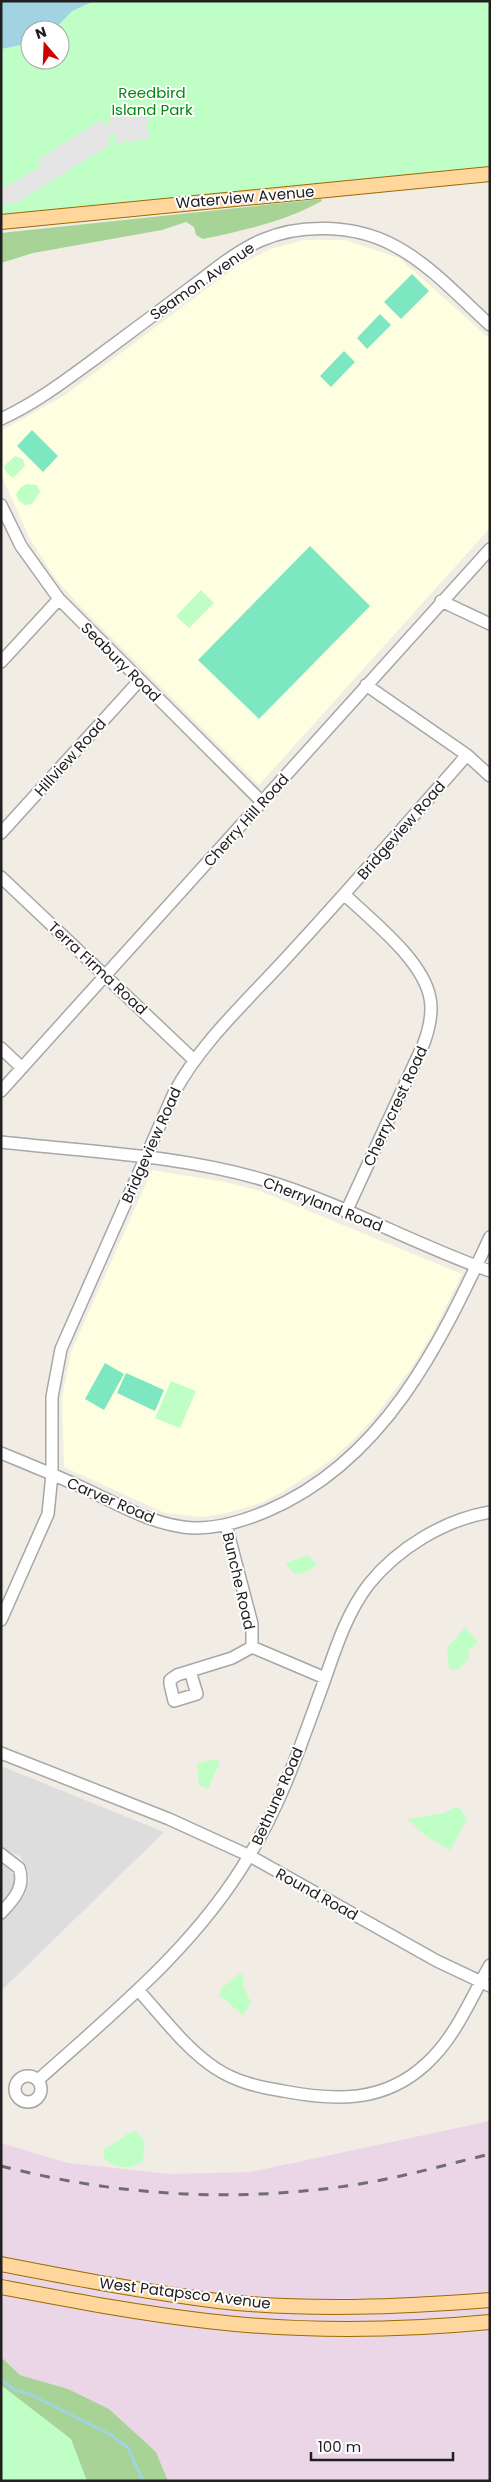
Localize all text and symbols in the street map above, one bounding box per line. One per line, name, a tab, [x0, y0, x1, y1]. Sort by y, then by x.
north arrow	[20, 20, 70, 70]
text: N	[33, 22, 49, 44]
park label: Reedbird Island Park	[111, 82, 193, 120]
street label: Waterview Avenue	[175, 180, 315, 214]
street label: Seamon Avenue	[146, 237, 258, 325]
street label: Seabury Road	[76, 617, 166, 707]
street label: Hillview Road	[29, 713, 111, 801]
street label: Cherry Hill Road	[199, 769, 293, 871]
street label: Bridgeview Road	[352, 776, 450, 884]
street label: Terra Firma Road	[44, 917, 152, 1019]
street label: Cherrycrest Road	[358, 1042, 432, 1170]
street label: Bridgeview Road	[116, 1084, 186, 1206]
street label: Cherryland Road	[260, 1171, 386, 1237]
street label: Carver Road	[64, 1472, 158, 1528]
street label: Bunche Road	[218, 1530, 260, 1632]
street label: Bethune Road	[246, 1744, 308, 1848]
street label: Round Road	[272, 1863, 362, 1925]
street label: West Patapsco Avenue	[98, 2272, 272, 2314]
scale bar	[311, 2430, 454, 2462]
text: 100 m	[318, 2436, 361, 2457]

